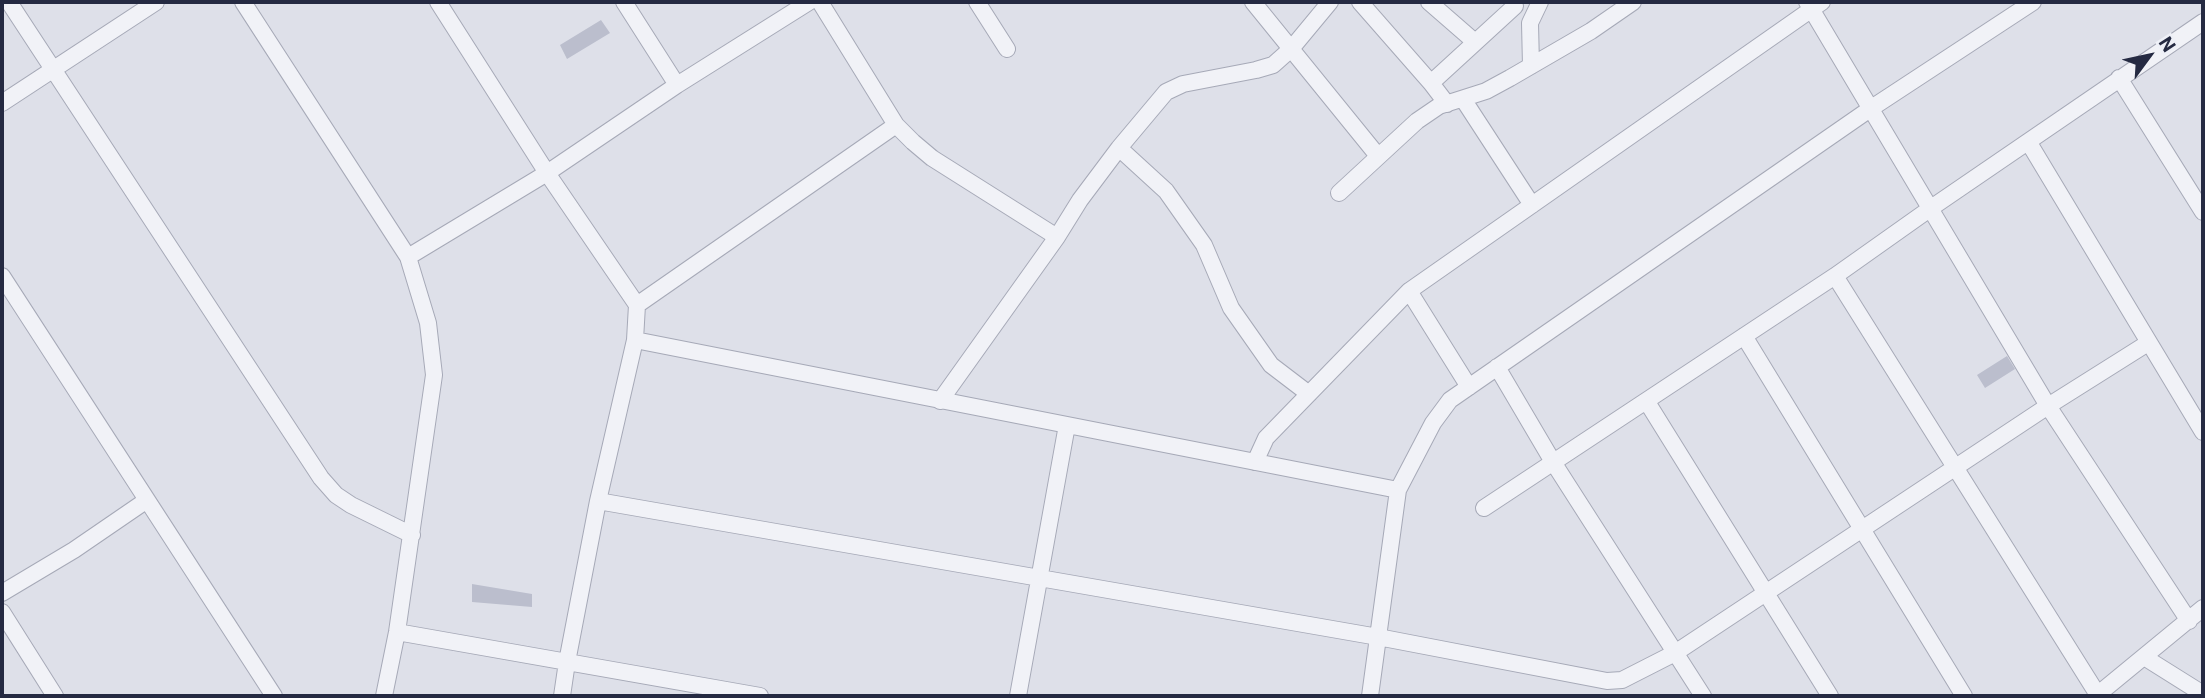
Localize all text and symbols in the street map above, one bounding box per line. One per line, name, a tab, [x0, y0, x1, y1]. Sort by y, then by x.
north arrow	[2114, 21, 2184, 91]
text: N	[2154, 32, 2180, 56]

